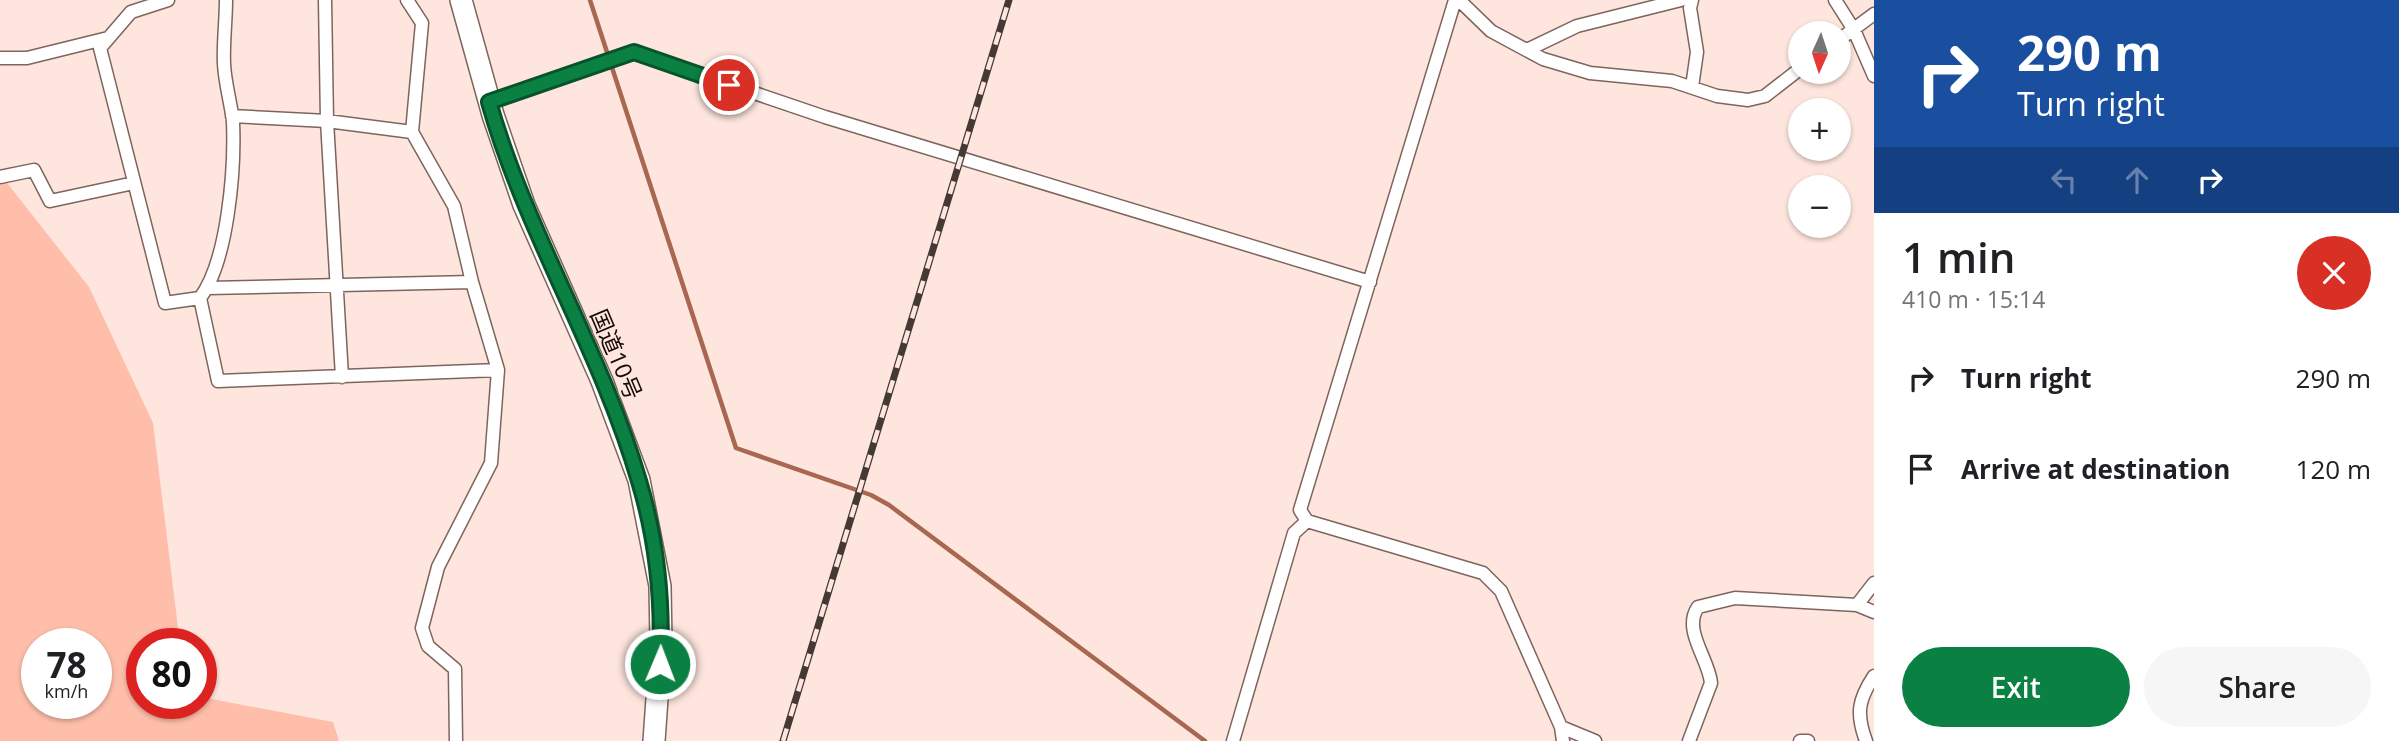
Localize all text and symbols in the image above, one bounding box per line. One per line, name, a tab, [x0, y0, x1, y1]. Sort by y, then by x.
text: 290 m	[2017, 19, 2162, 85]
north arrow	[1788, 21, 1852, 84]
map controls	[1788, 21, 1851, 238]
icon: right	[1902, 28, 1993, 119]
pin	[699, 55, 759, 115]
icon: arrive	[710, 66, 748, 104]
text: Turn right	[2017, 82, 2165, 125]
button: +	[1788, 98, 1851, 161]
icon: left	[2045, 161, 2083, 199]
icon: ahead	[2118, 161, 2156, 199]
icon: right	[2191, 161, 2229, 199]
button: −	[1788, 175, 1851, 238]
text: 1 min	[1902, 228, 2015, 285]
button: close	[2297, 236, 2371, 310]
text: 410 m · 15:14	[1902, 283, 2045, 315]
street label: 国道10号	[584, 304, 650, 404]
icon: right	[1902, 359, 1940, 397]
text: Turn right	[1961, 360, 2092, 396]
text: 290 m	[2296, 360, 2371, 396]
icon: arrive	[1902, 450, 1940, 488]
text: Arrive at destination	[1961, 451, 2230, 487]
text: 120 m	[2296, 451, 2371, 487]
position arrow	[623, 627, 697, 701]
speed limit sign: 80	[126, 628, 217, 719]
text: 78	[46, 641, 87, 688]
button: Exit	[1902, 647, 2130, 727]
button: Share	[2144, 647, 2371, 727]
text: km/h	[45, 679, 88, 703]

